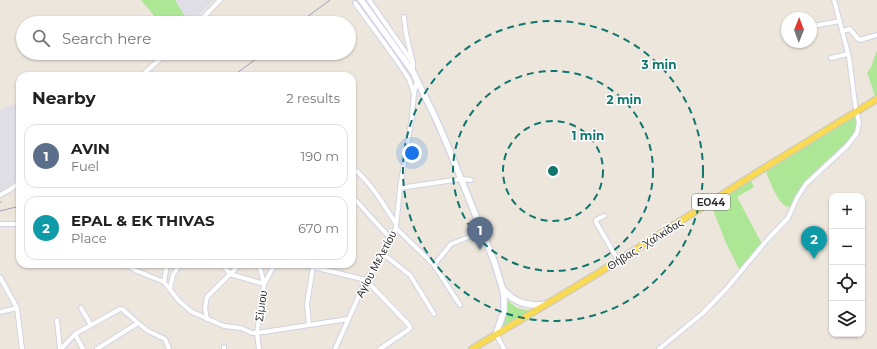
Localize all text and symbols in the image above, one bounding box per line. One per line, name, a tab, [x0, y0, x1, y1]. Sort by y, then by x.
north arrow	[781, 12, 817, 48]
search box	[16, 16, 356, 60]
icon: search	[30, 27, 52, 49]
text: Search here	[62, 29, 151, 48]
text: 3 min	[641, 57, 677, 72]
text: Nearby	[32, 88, 96, 108]
text: 2 results	[286, 90, 340, 106]
text: 2 min	[607, 92, 641, 107]
text: 1 min	[572, 128, 604, 143]
text: AVIN	[71, 139, 110, 158]
your location	[402, 143, 422, 163]
text: 1	[43, 148, 49, 164]
text: 190 m	[301, 148, 339, 164]
text: Fuel	[71, 158, 99, 174]
centre of rings	[546, 164, 560, 178]
map controls	[829, 193, 865, 337]
button: +	[829, 193, 865, 229]
road number: ΕΟ44	[692, 194, 730, 210]
text: EPAL & EK THIVAS	[71, 211, 215, 230]
street label: Θήβας - Χαλκίδας	[604, 215, 686, 273]
pin: 1	[467, 217, 493, 250]
text: 2	[42, 220, 50, 236]
text: 670 m	[298, 220, 339, 236]
pin: 2	[801, 226, 827, 259]
street label: Αγίου Μελετίου	[352, 228, 400, 300]
button: −	[829, 229, 865, 265]
text: Place	[71, 230, 107, 246]
button: locate	[829, 265, 865, 301]
street label: Σίμιου	[252, 290, 270, 322]
button: layers	[829, 301, 865, 337]

